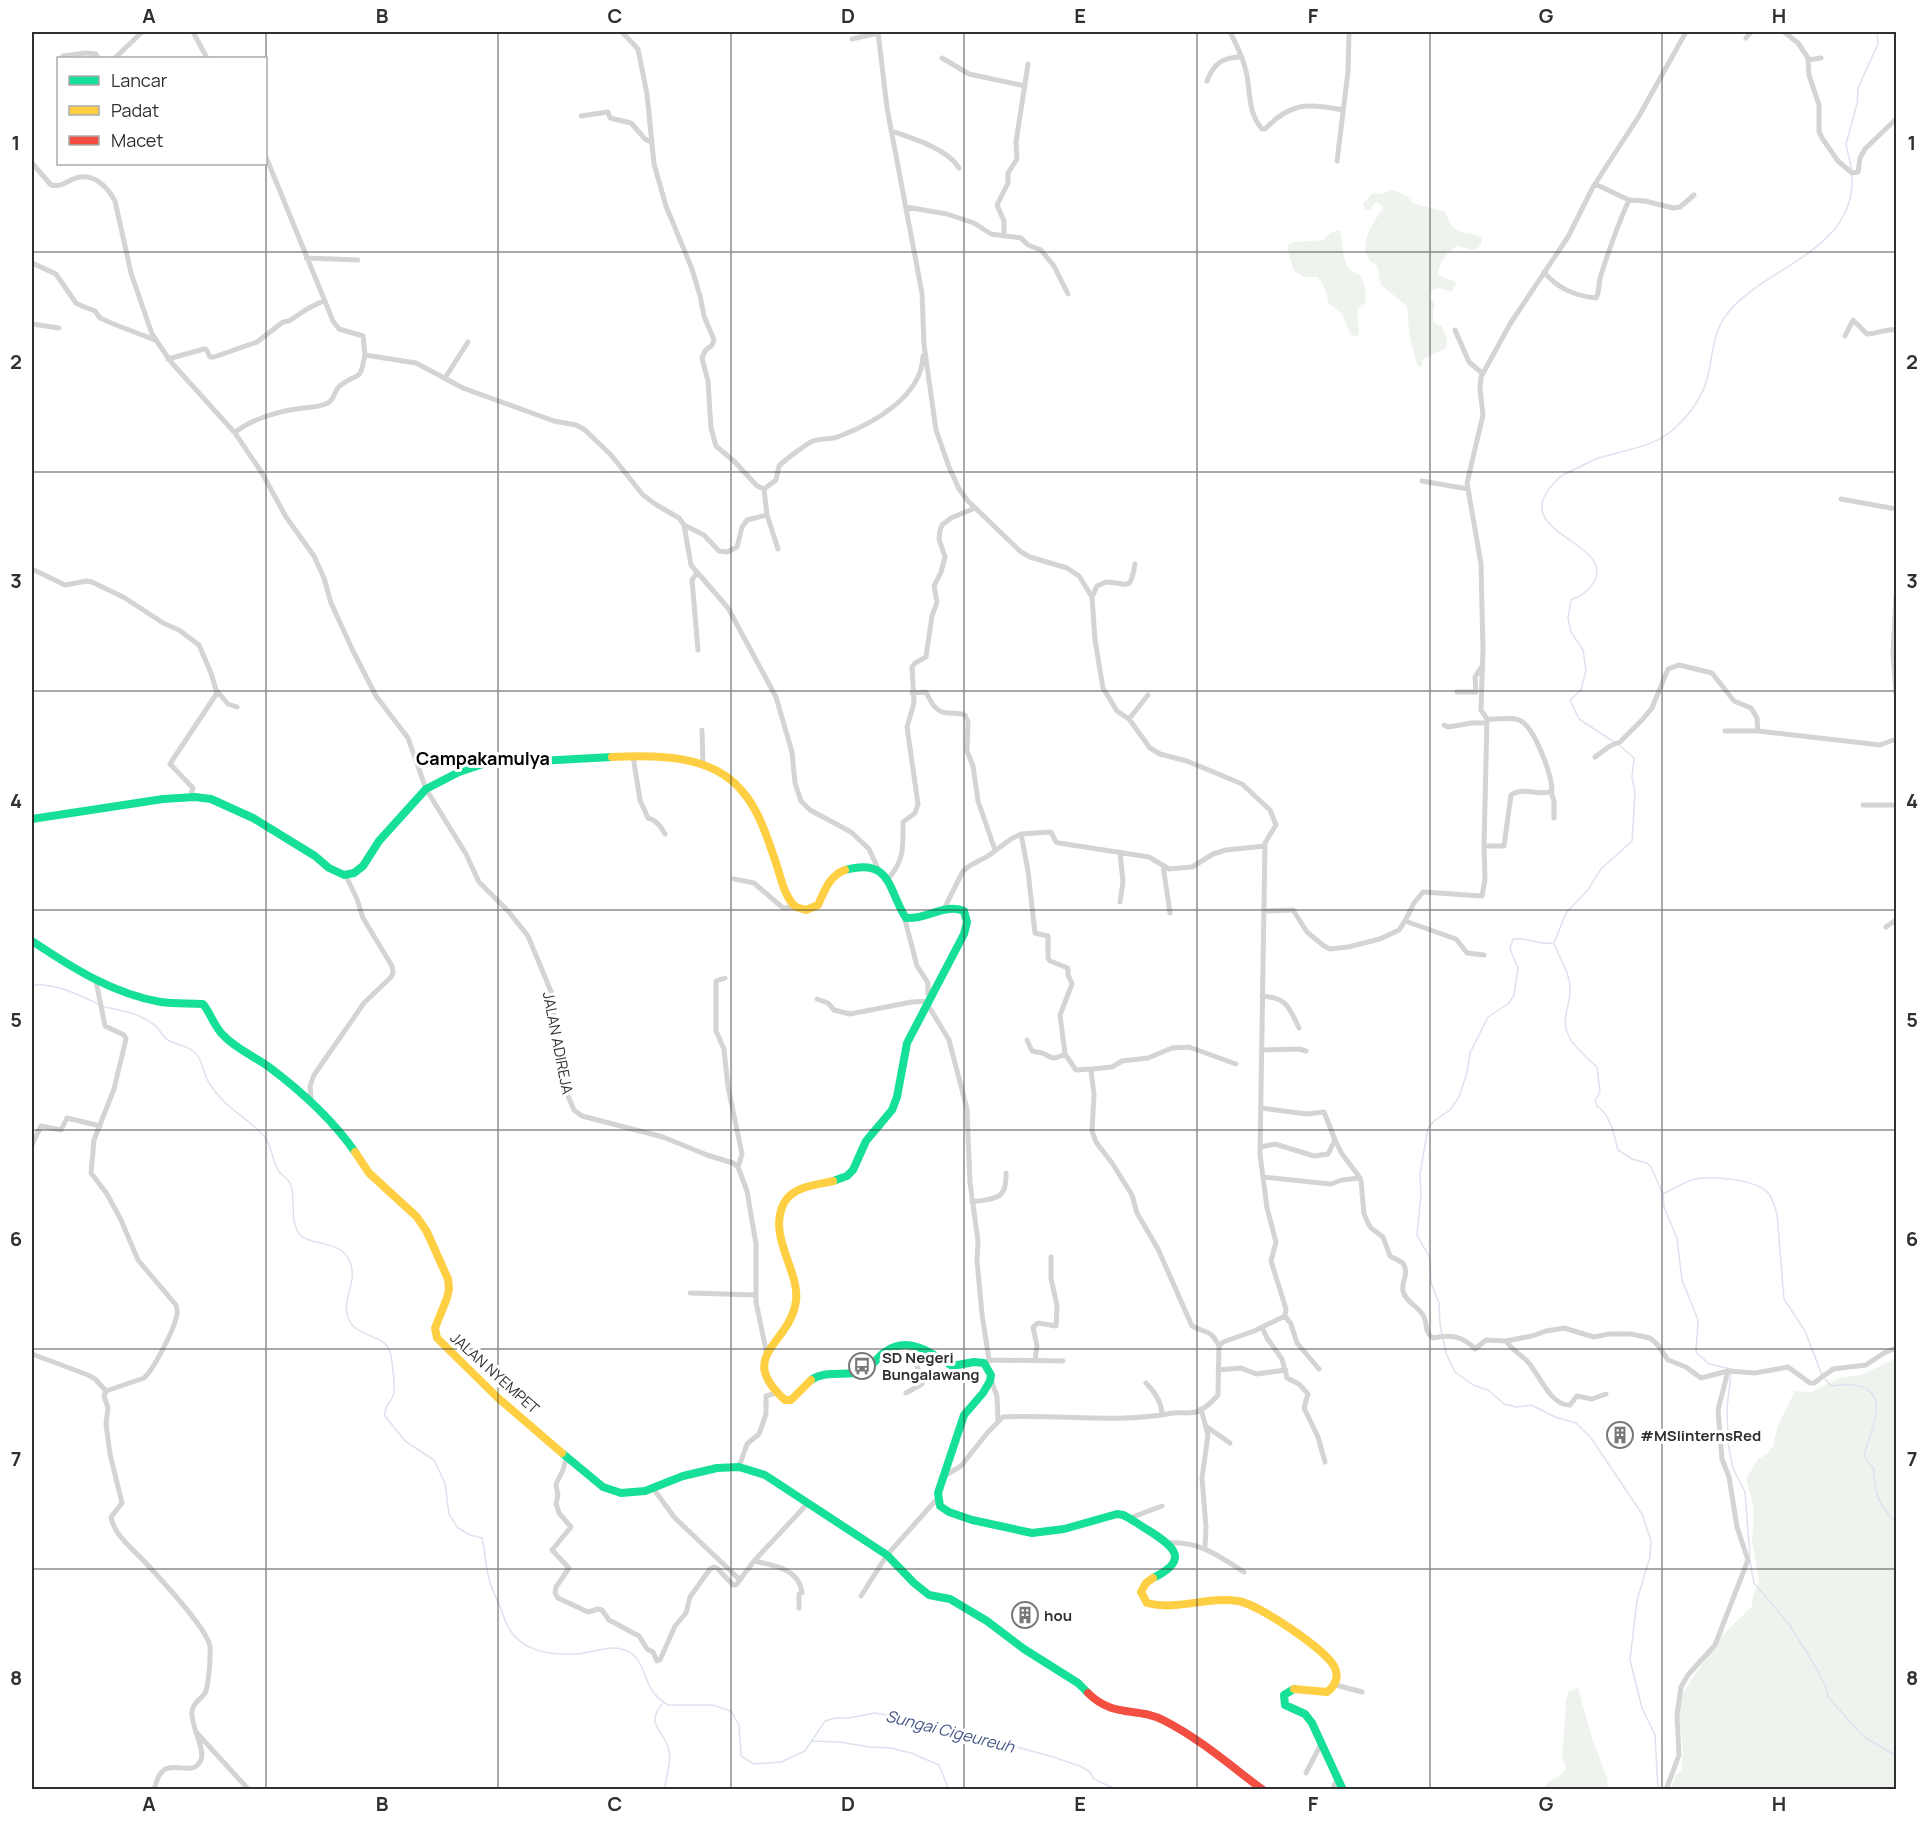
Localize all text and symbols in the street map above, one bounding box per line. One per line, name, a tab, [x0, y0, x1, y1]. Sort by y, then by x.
text: A	[142, 2, 156, 29]
text: B	[376, 2, 389, 29]
text: C	[608, 2, 622, 29]
text: D	[841, 2, 855, 29]
text: E	[1074, 2, 1086, 29]
text: F	[1308, 2, 1319, 29]
text: G	[1539, 2, 1554, 29]
text: H	[1772, 2, 1786, 29]
legend	[57, 57, 267, 165]
text: Lancar	[111, 68, 168, 92]
text: Padat	[111, 98, 159, 122]
text: Macet	[111, 128, 164, 152]
text: 1	[12, 129, 20, 156]
text: 1	[1908, 129, 1916, 156]
text: 2	[10, 348, 22, 375]
text: 2	[1906, 348, 1918, 375]
text: 3	[10, 567, 22, 594]
text: 3	[1906, 567, 1918, 594]
district label: Campakamulya	[416, 746, 550, 770]
text: 4	[10, 787, 22, 814]
text: 4	[1906, 787, 1918, 814]
street label: JALAN ADIREJA	[538, 990, 578, 1096]
text: 5	[10, 1006, 22, 1033]
text: 5	[1906, 1006, 1918, 1033]
text: 6	[10, 1225, 22, 1252]
text: 6	[1906, 1225, 1918, 1252]
street label: JALAN NYEMPET	[446, 1327, 544, 1419]
place label: SD Negeri Bungalawang	[882, 1347, 980, 1385]
bus stop icon: SD Negeri Bungalawang	[847, 1351, 877, 1381]
building icon: #MSIinternsRed	[1605, 1420, 1635, 1450]
place label: #MSIinternsRed	[1640, 1425, 1761, 1446]
text: 7	[11, 1445, 21, 1472]
text: 7	[1907, 1445, 1917, 1472]
building icon: hou	[1010, 1600, 1040, 1630]
place label: hou	[1044, 1605, 1072, 1626]
text: 8	[10, 1664, 22, 1691]
text: 8	[1906, 1664, 1918, 1691]
water label: Sungai Cigeureuh	[883, 1704, 1017, 1758]
text: A	[142, 1790, 156, 1817]
text: B	[376, 1790, 389, 1817]
text: C	[608, 1790, 622, 1817]
text: D	[841, 1790, 855, 1817]
text: E	[1074, 1790, 1086, 1817]
text: F	[1308, 1790, 1319, 1817]
text: G	[1539, 1790, 1554, 1817]
text: H	[1772, 1790, 1786, 1817]

